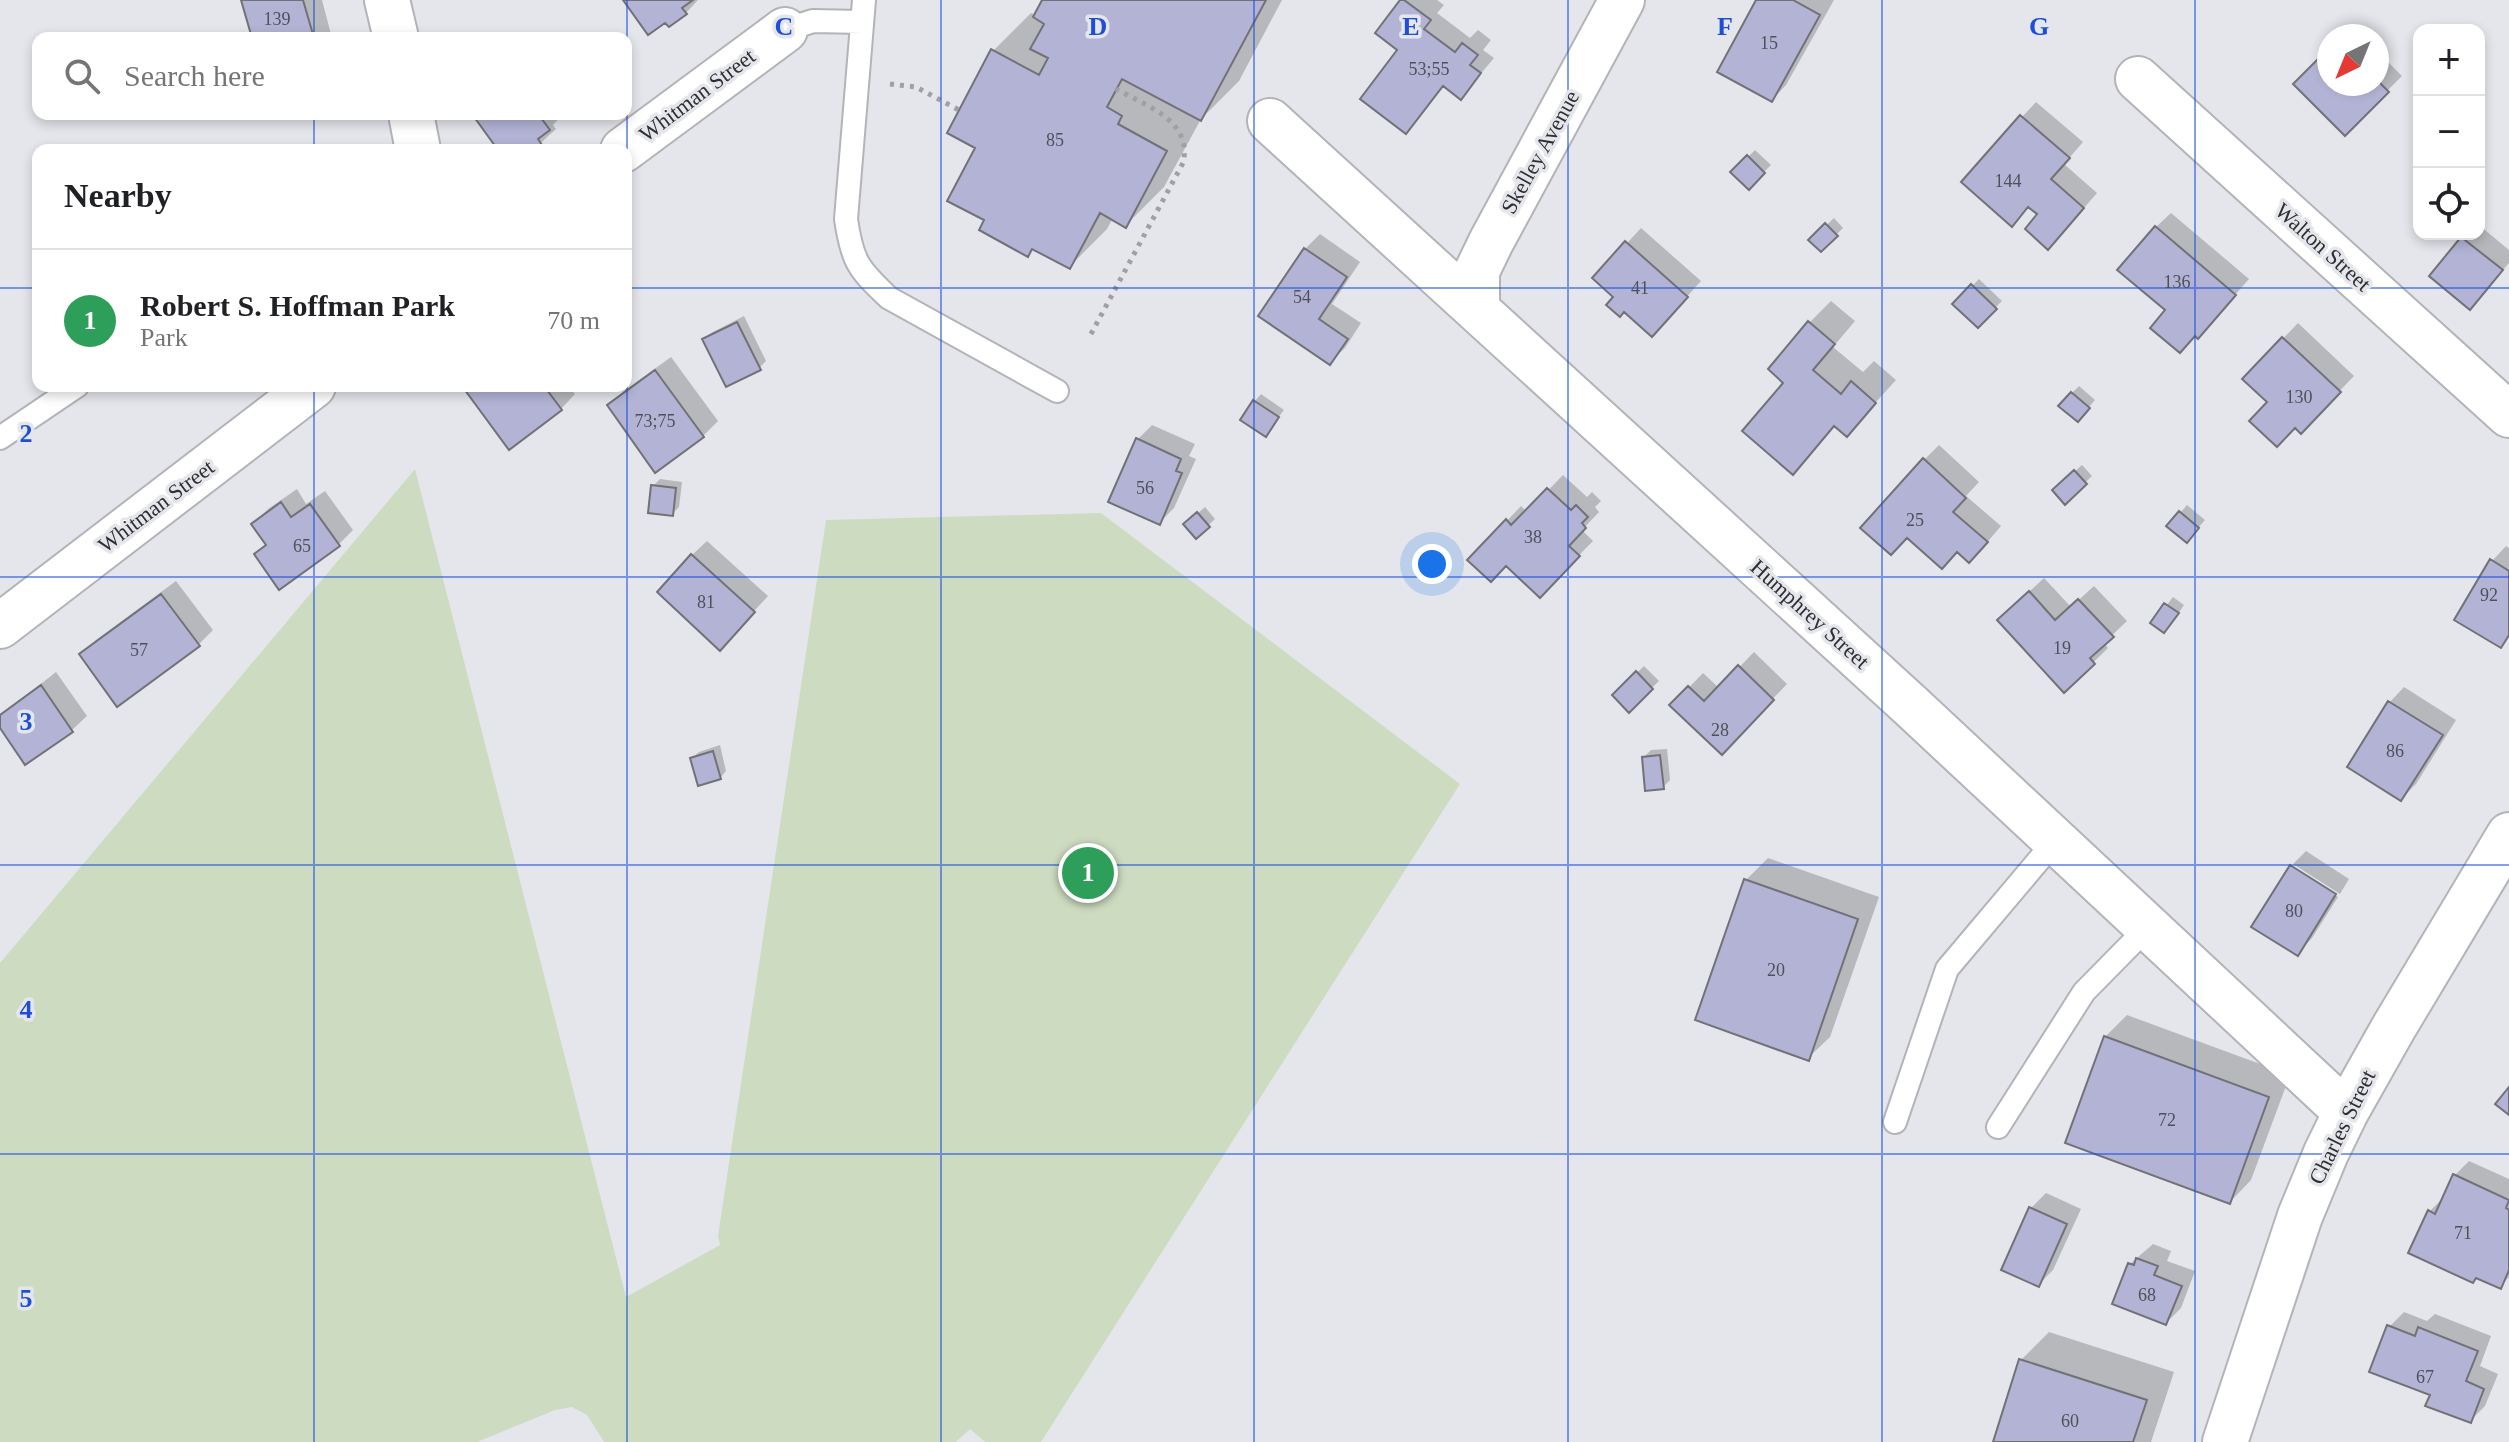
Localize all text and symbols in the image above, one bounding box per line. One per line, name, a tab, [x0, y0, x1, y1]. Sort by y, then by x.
house number: 139	[264, 9, 291, 29]
text: C	[775, 12, 793, 41]
text: D	[1089, 12, 1107, 41]
text: E	[1402, 12, 1420, 41]
text: F	[1717, 12, 1733, 41]
text: G	[2029, 12, 2049, 41]
north arrow	[2317, 24, 2389, 96]
map controls	[2413, 24, 2485, 240]
button: +	[2413, 24, 2485, 96]
search box	[32, 32, 632, 120]
house number: 15	[1760, 33, 1778, 53]
street label: Whitman Street	[634, 43, 760, 147]
icon: search	[60, 54, 104, 98]
text: Search here	[124, 59, 265, 92]
house number: 53;55	[1408, 59, 1450, 79]
street label: Skelley Avenue	[1496, 86, 1584, 218]
button: −	[2413, 96, 2485, 168]
house number: 85	[1046, 130, 1064, 150]
button: locate	[2413, 168, 2485, 240]
house number: 144	[1995, 171, 2022, 191]
text: Nearby	[64, 177, 172, 214]
street label: Walton Street	[2270, 198, 2376, 296]
house number: 136	[2164, 272, 2191, 292]
house number: 41	[1631, 278, 1649, 298]
house number: 54	[1293, 287, 1311, 307]
text: Robert S. Hoffman Park	[140, 289, 455, 322]
text: 1	[84, 306, 97, 335]
text: 70 m	[547, 306, 600, 335]
text: Park	[140, 323, 188, 352]
house number: 130	[2286, 387, 2313, 407]
house number: 73;75	[634, 411, 676, 431]
text: 2	[20, 419, 33, 448]
street label: Whitman Street	[93, 454, 219, 558]
house number: 56	[1136, 478, 1154, 498]
house number: 25	[1906, 510, 1924, 530]
house number: 38	[1524, 527, 1542, 547]
house number: 65	[293, 536, 311, 556]
your location	[1412, 544, 1452, 584]
street label: Humphrey Street	[1746, 554, 1874, 674]
house number: 92	[2480, 585, 2498, 605]
house number: 81	[697, 592, 715, 612]
house number: 19	[2053, 638, 2071, 658]
house number: 57	[130, 640, 148, 660]
text: 3	[20, 707, 33, 736]
house number: 28	[1711, 720, 1729, 740]
house number: 86	[2386, 741, 2404, 761]
pin: 1	[1062, 843, 1114, 903]
house number: 80	[2285, 901, 2303, 921]
house number: 20	[1767, 960, 1785, 980]
text: 4	[20, 995, 33, 1024]
street label: Charles Street	[2304, 1066, 2380, 1188]
house number: 72	[2158, 1110, 2176, 1130]
house number: 71	[2454, 1223, 2472, 1243]
text: 5	[20, 1284, 33, 1313]
house number: 68	[2138, 1285, 2156, 1305]
house number: 67	[2416, 1367, 2434, 1387]
house number: 60	[2061, 1411, 2079, 1431]

